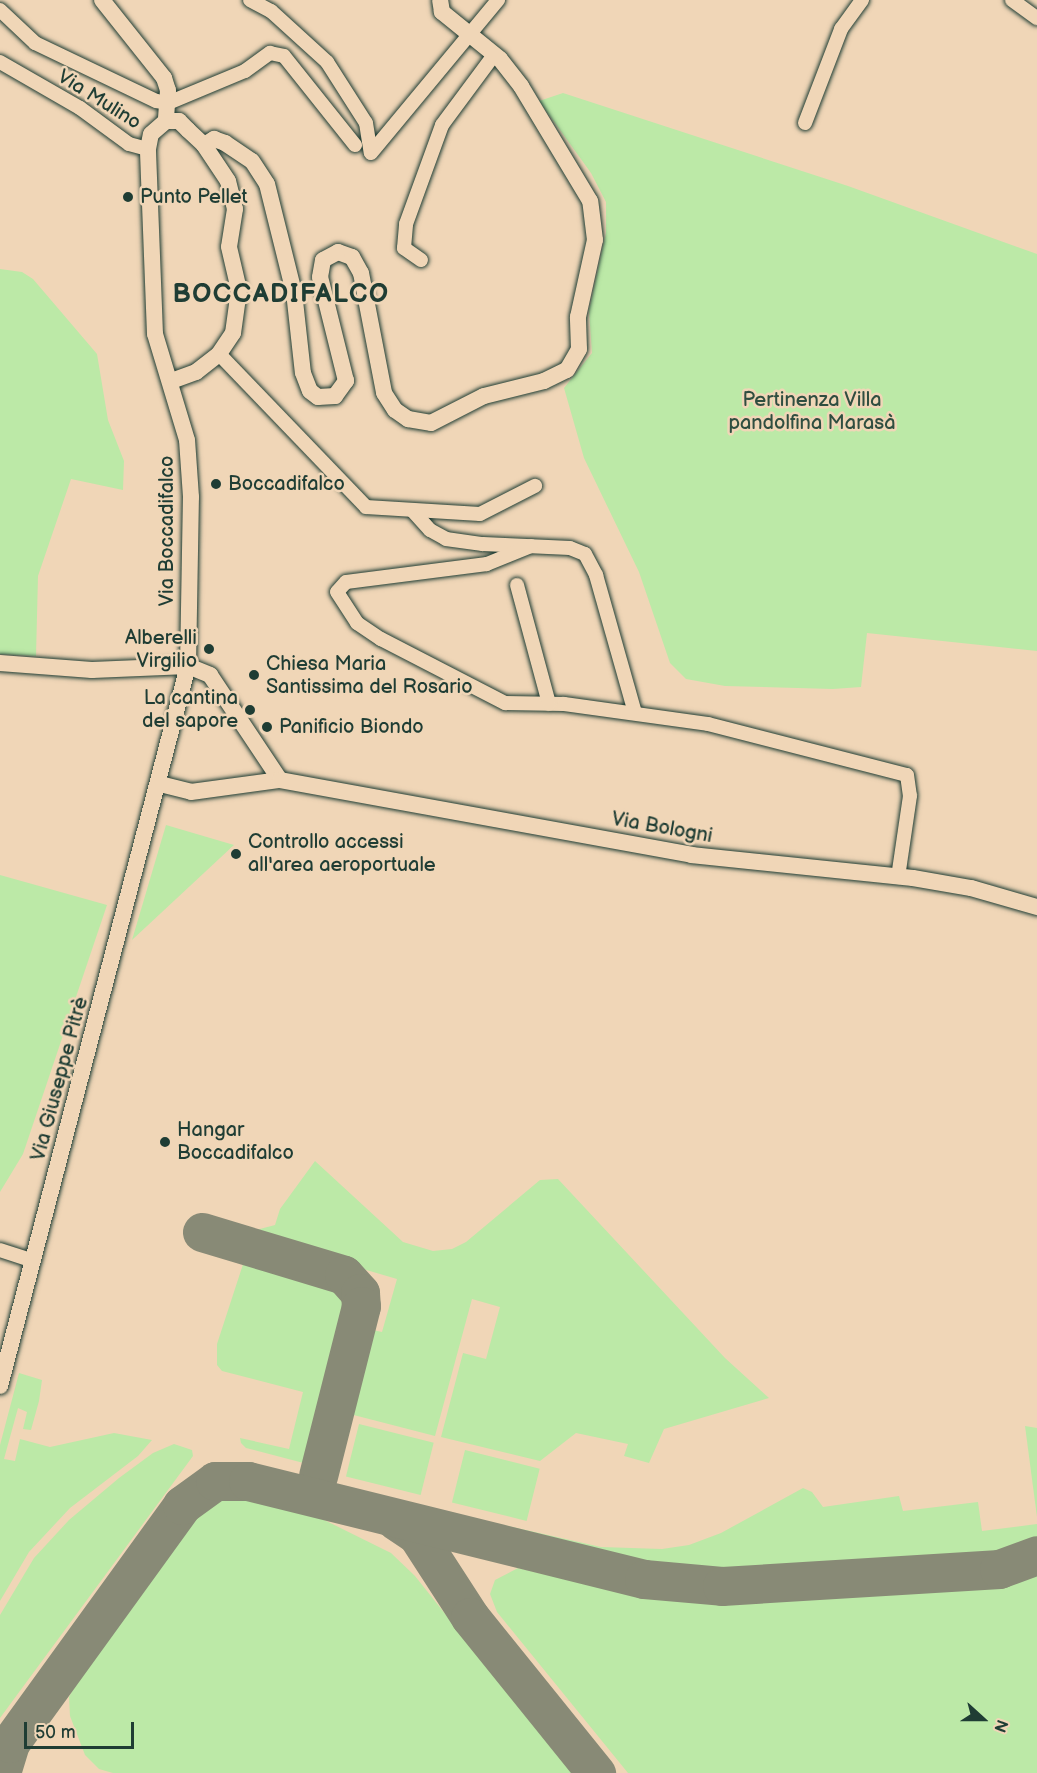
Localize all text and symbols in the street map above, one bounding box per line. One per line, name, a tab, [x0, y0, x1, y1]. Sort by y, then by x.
street label: Via Mulino	[53, 65, 145, 135]
place label: Punto Pellet	[140, 185, 248, 209]
marker: Punto Pellet	[121, 190, 135, 204]
district label: BOCCADIFALCO	[172, 279, 390, 311]
park label: Pertinenza Villa pandolfina Marasà	[728, 389, 896, 436]
street label: Via Boccadifalco	[155, 456, 179, 606]
place label: Boccadifalco	[228, 472, 345, 496]
marker: Boccadifalco	[209, 477, 223, 491]
place label: Alberelli Virgilio	[125, 626, 197, 673]
marker: Alberelli Virgilio	[202, 642, 216, 656]
place label: Chiesa Maria Santissima del Rosario	[266, 652, 472, 699]
marker: Chiesa Maria Santissima del Rosario	[247, 668, 261, 682]
place label: La cantina del sapore	[142, 686, 238, 733]
marker: La cantina del sapore	[243, 703, 257, 717]
place label: Panificio Biondo	[279, 715, 424, 739]
marker: Panificio Biondo	[260, 720, 274, 734]
street label: Via Bologni	[610, 807, 714, 849]
place label: Controllo accessi all'area aeroportuale	[248, 831, 436, 878]
marker: Controllo accessi all'area aeroportuale	[229, 847, 243, 861]
street label: Via Giuseppe Pitrè	[27, 994, 93, 1164]
place label: Hangar Boccadifalco	[177, 1118, 294, 1165]
marker: Hangar Boccadifalco	[158, 1135, 172, 1149]
north arrow	[953, 1689, 1013, 1749]
scale bar	[27, 1710, 136, 1748]
text: N	[989, 1717, 1011, 1735]
text: 50 m	[35, 1722, 76, 1743]

